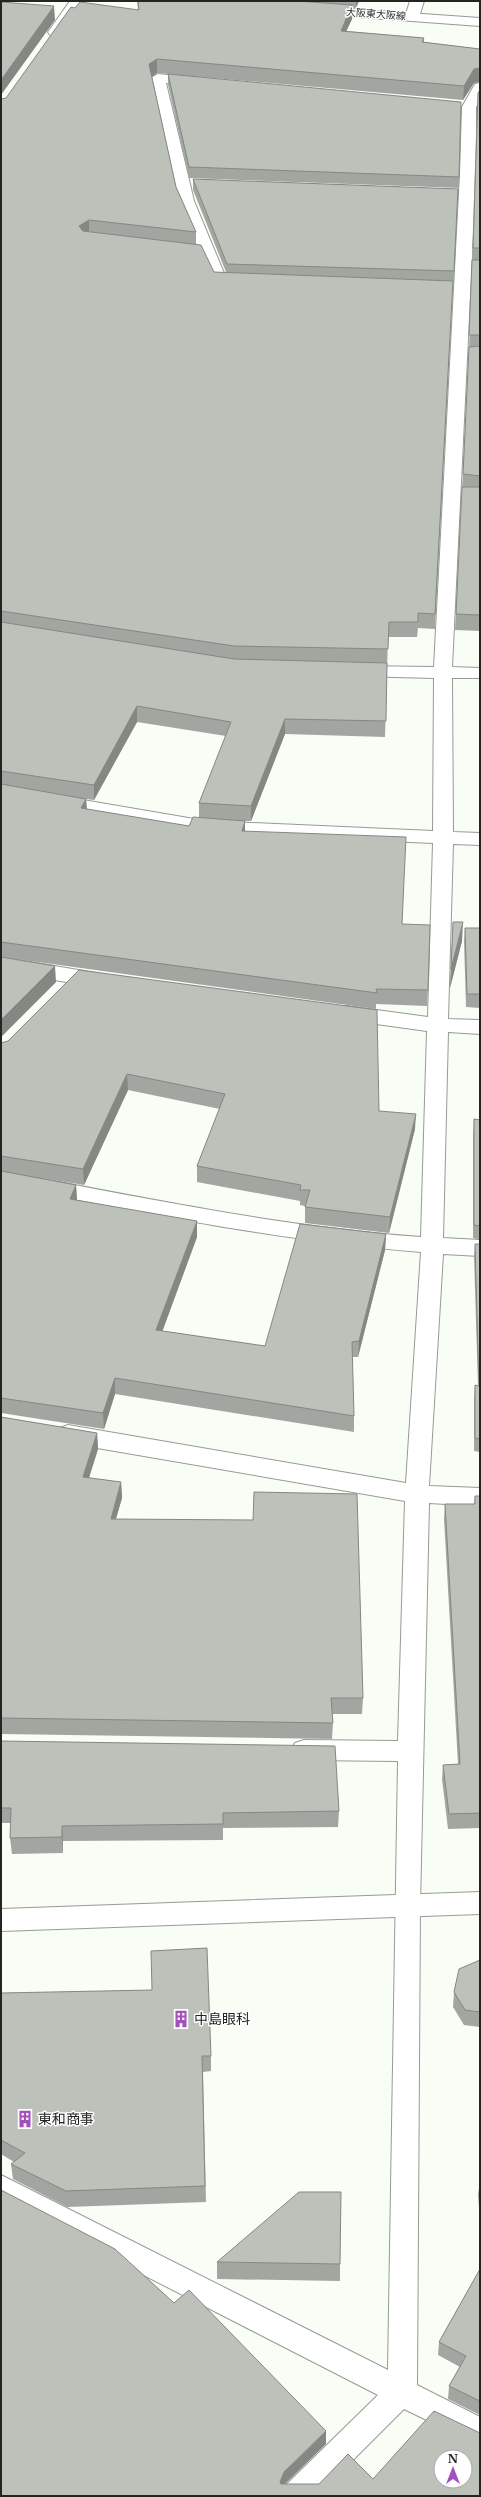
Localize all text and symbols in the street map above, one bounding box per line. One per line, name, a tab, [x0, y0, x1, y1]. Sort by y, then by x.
street label: 大阪東大阪線	[346, 5, 406, 23]
building icon: 中島眼科	[171, 2009, 191, 2029]
place label: 中島眼科	[194, 2010, 250, 2028]
building icon: 東和商事	[15, 2109, 35, 2129]
place label: 東和商事	[38, 2110, 94, 2128]
north arrow	[433, 2449, 473, 2489]
text: N	[448, 2452, 459, 2466]

